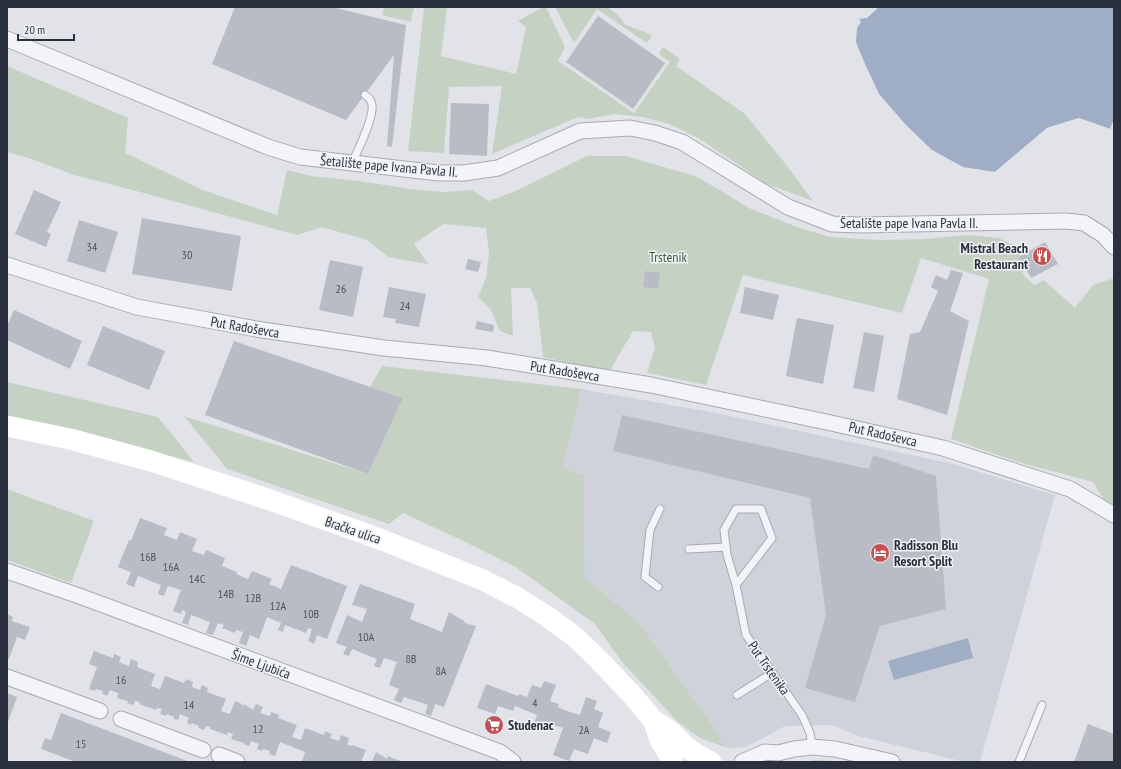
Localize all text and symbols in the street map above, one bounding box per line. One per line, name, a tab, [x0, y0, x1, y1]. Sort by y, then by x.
scale bar	[18, 16, 74, 42]
text: 20 m	[24, 22, 45, 37]
street label: Šetalište pape Ivana Pavla II.	[319, 151, 459, 181]
street label: Šetalište pape Ivana Pavla II.	[840, 214, 978, 232]
house number: 34	[87, 239, 98, 254]
place label: Mistral Beach Restaurant	[961, 239, 1028, 273]
restaurant icon: Mistral Beach Restaurant	[1031, 245, 1053, 267]
house number: 30	[182, 247, 192, 262]
park label: Trstenik	[649, 248, 687, 266]
house number: 26	[336, 281, 346, 296]
house number: 24	[400, 298, 411, 313]
street label: Put Radoševca	[209, 312, 281, 342]
street label: Put Radoševca	[529, 357, 601, 385]
street label: Put Radoševca	[847, 417, 919, 451]
street label: Bračka ulica	[323, 512, 383, 548]
place label: Radisson Blu Resort Split	[894, 536, 958, 570]
hotel icon: Radisson Blu Resort Split	[869, 542, 891, 564]
house number: 16B	[140, 549, 157, 564]
house number: 16A	[163, 559, 180, 574]
house number: 14C	[189, 571, 206, 586]
house number: 14B	[218, 586, 235, 601]
house number: 12B	[245, 590, 262, 605]
house number: 12A	[270, 598, 287, 613]
house number: 10B	[303, 606, 320, 621]
house number: 10A	[358, 629, 375, 644]
street label: Put Trstenika	[744, 638, 794, 698]
street label: Šime Ljubića	[229, 645, 293, 683]
house number: 8B	[405, 651, 417, 666]
house number: 8A	[435, 663, 447, 678]
house number: 16	[116, 672, 126, 687]
house number: 4	[532, 695, 538, 710]
house number: 14	[184, 697, 195, 712]
supermarket icon: Studenac	[483, 714, 505, 736]
place label: Studenac	[508, 716, 554, 734]
house number: 12	[253, 721, 263, 736]
house number: 2A	[578, 722, 590, 737]
house number: 15	[76, 736, 86, 751]

